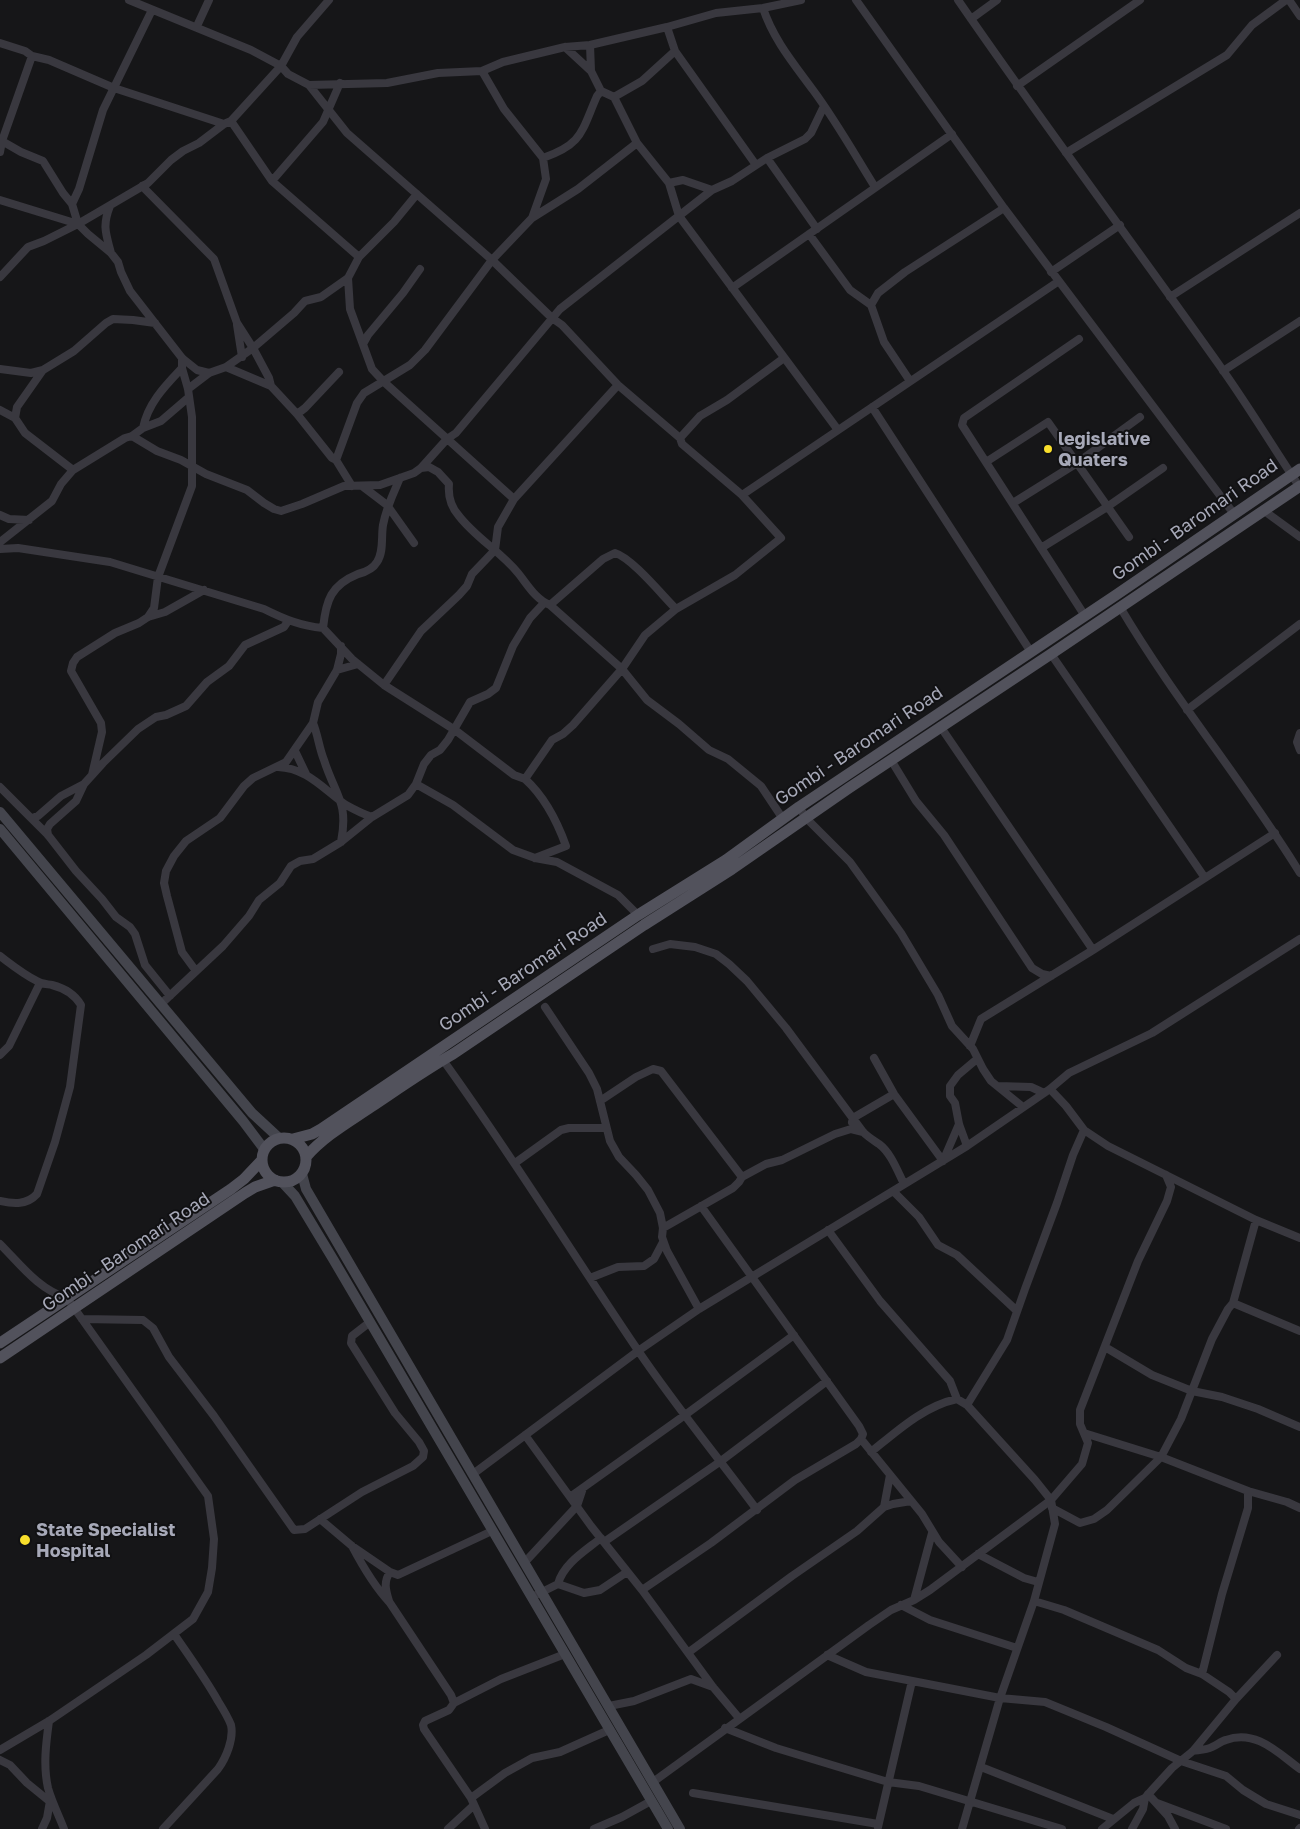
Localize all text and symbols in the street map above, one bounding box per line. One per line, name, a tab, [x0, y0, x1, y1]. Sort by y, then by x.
place label: legislative Quaters	[1058, 428, 1150, 470]
marker: legislative Quaters	[1042, 443, 1054, 455]
street label: Gombi - Baromari Road	[1108, 454, 1282, 586]
street label: Gombi - Baromari Road	[771, 682, 947, 810]
street label: Gombi - Baromari Road	[435, 908, 611, 1036]
street label: Gombi - Baromari Road	[38, 1188, 214, 1316]
place label: State Specialist Hospital	[36, 1519, 175, 1562]
marker: State Specialist Hospital	[18, 1533, 32, 1547]

